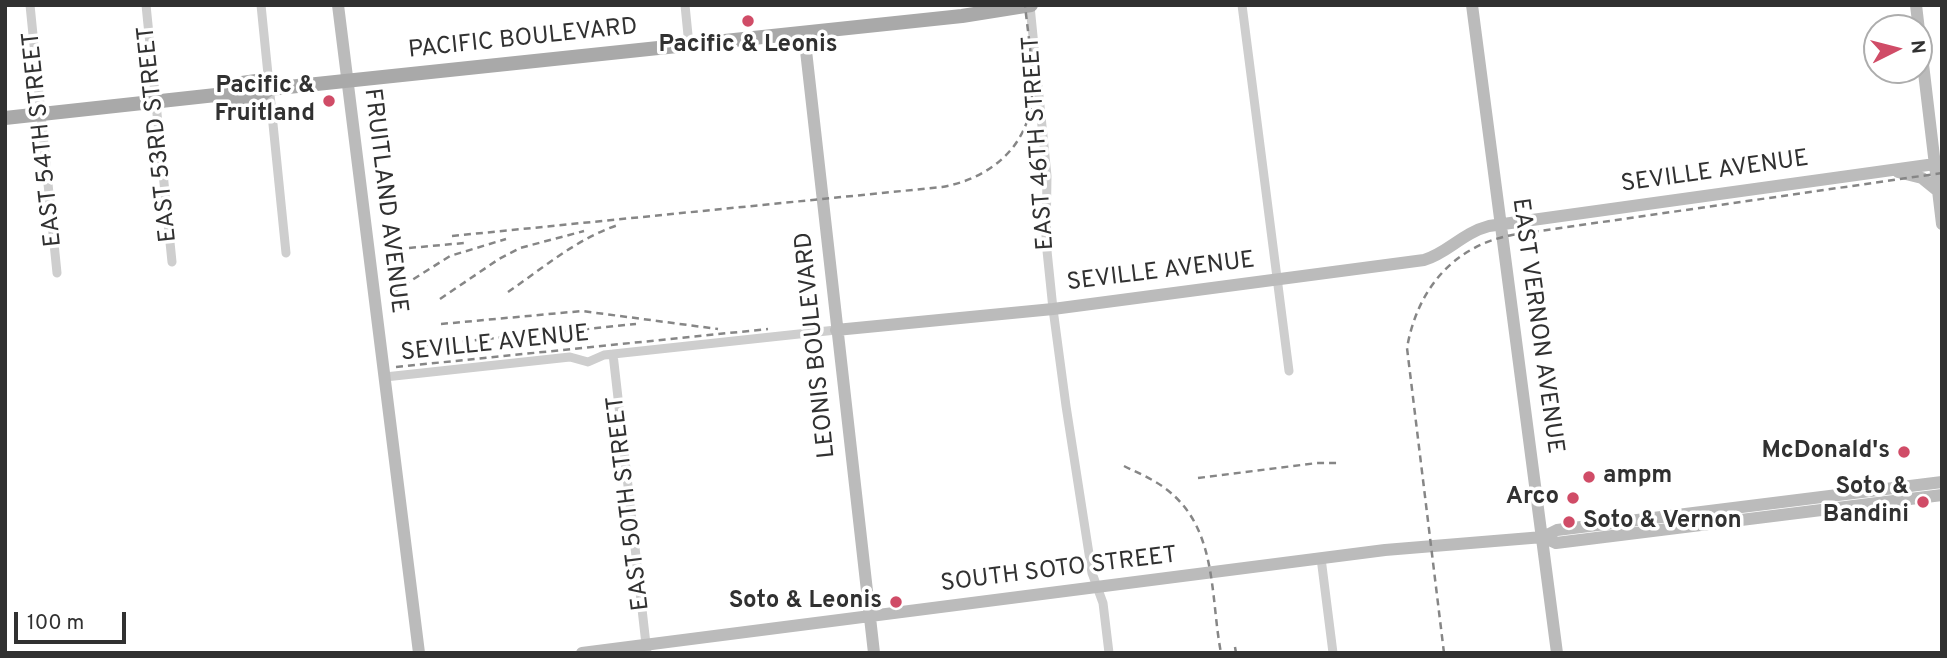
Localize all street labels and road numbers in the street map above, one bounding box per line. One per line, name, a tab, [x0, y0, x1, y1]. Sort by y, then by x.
street label: PACIFIC BOULEVARD	[407, 14, 639, 66]
street label: EAST 53RD STREET	[133, 24, 185, 244]
street label: EAST 54TH STREET	[18, 30, 70, 248]
street label: EAST 46TH STREET	[1018, 35, 1062, 251]
street label: FRUITLAND AVENUE	[356, 87, 412, 315]
street label: SEVILLE AVENUE	[1619, 146, 1811, 200]
street label: EAST VERNON AVENUE	[1504, 196, 1568, 456]
street label: LEONIS BOULEVARD	[791, 230, 843, 460]
street label: SEVILLE AVENUE	[1065, 247, 1257, 299]
street label: SEVILLE AVENUE	[400, 321, 590, 369]
street label: EAST 50TH STREET	[603, 394, 657, 612]
street label: SOUTH SOTO STREET	[939, 542, 1179, 600]

